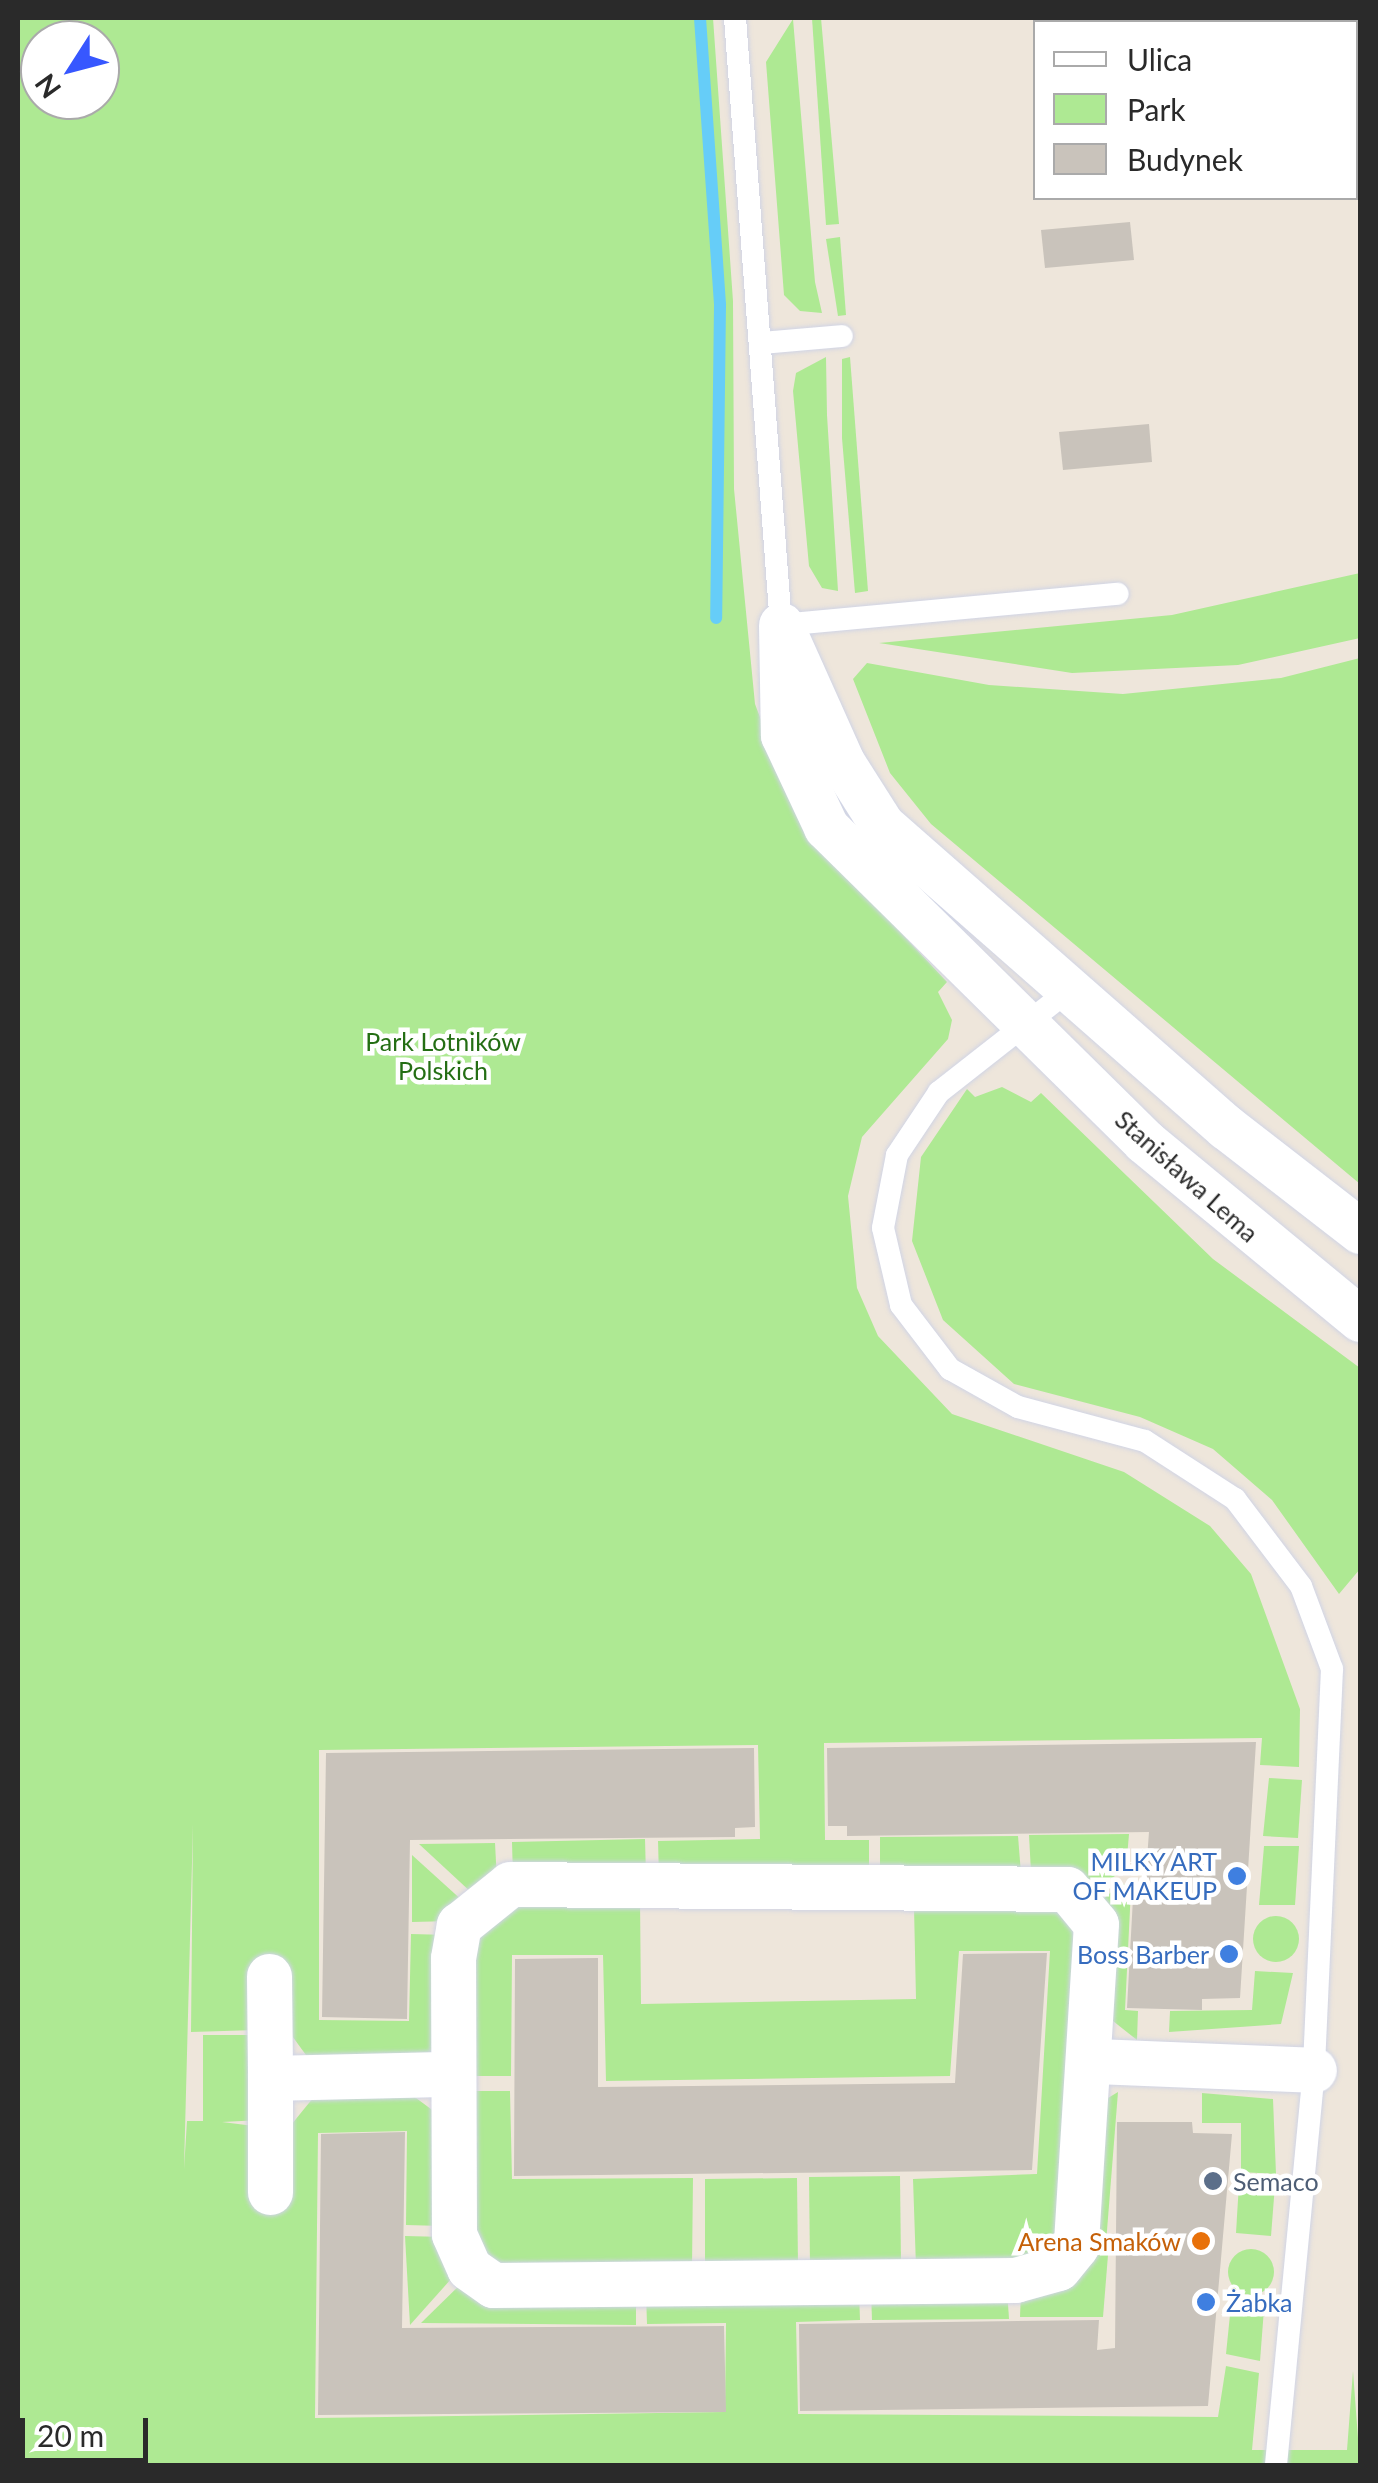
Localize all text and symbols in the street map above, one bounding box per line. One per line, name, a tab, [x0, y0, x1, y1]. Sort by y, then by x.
north arrow	[20, 20, 120, 120]
legend	[1033, 20, 1358, 200]
text: Ulica	[1127, 41, 1192, 77]
text: N	[27, 68, 67, 105]
text: Park	[1127, 91, 1186, 127]
text: Budynek	[1127, 141, 1243, 177]
park label: Park Lotników Polskich	[365, 1027, 521, 1086]
street label: Stanisława Lema	[1109, 1104, 1265, 1248]
place label: MILKY ART OF MAKEUP	[1072, 1847, 1217, 1906]
marker: MILKY ART OF MAKEUP	[1226, 1865, 1248, 1887]
place label: Boss Barber	[1077, 1939, 1209, 1969]
marker: Boss Barber	[1218, 1943, 1240, 1965]
place label: Semaco	[1233, 2166, 1319, 2196]
marker: Semaco	[1202, 2170, 1224, 2192]
place label: Arena Smaków	[1018, 2226, 1181, 2256]
marker: Arena Smaków	[1190, 2230, 1212, 2252]
place label: Żabka	[1226, 2287, 1293, 2317]
marker: Żabka	[1195, 2291, 1217, 2313]
scale bar	[25, 2398, 152, 2460]
text: 20 m	[37, 2417, 104, 2453]

